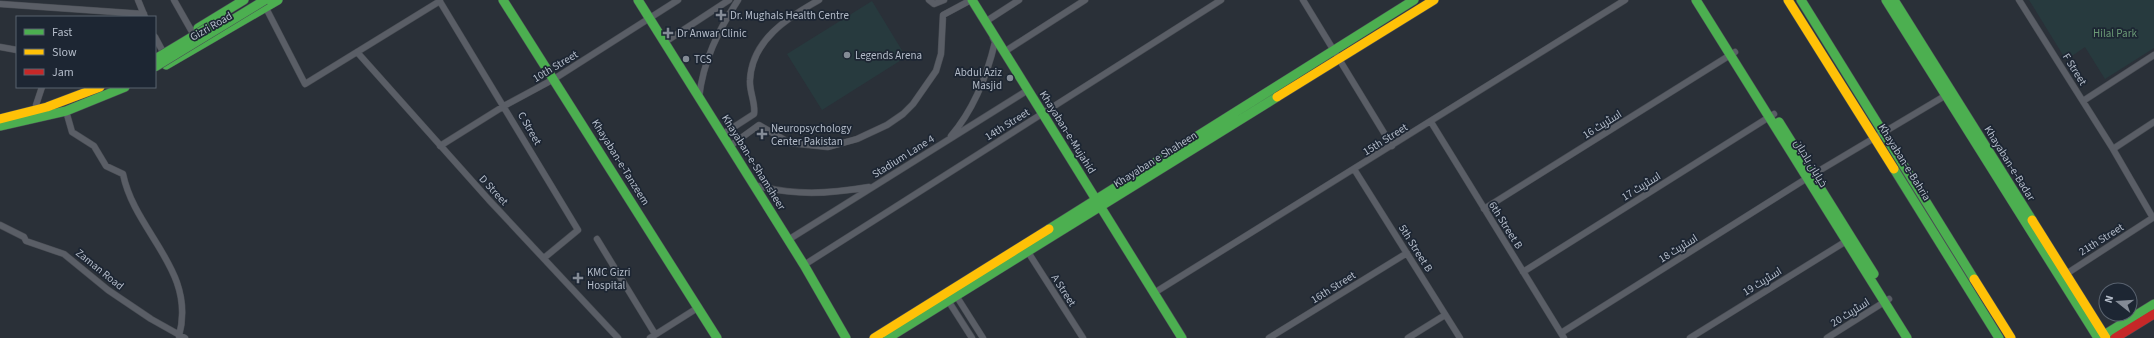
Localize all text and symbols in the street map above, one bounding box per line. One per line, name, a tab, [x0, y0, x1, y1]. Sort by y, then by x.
street label: Gizri Road	[187, 8, 235, 45]
place label: Dr. Mughals Health Centre	[730, 8, 849, 23]
marker: Dr. Mughals Health Centre	[715, 9, 727, 21]
legend	[16, 16, 156, 88]
text: Fast	[52, 24, 72, 41]
place label: Dr Anwar Clinic	[677, 26, 747, 41]
park label: Hilal Park	[2093, 26, 2137, 41]
marker: Dr Anwar Clinic	[662, 27, 674, 39]
text: Slow	[52, 44, 77, 61]
street label: 10th Street	[530, 47, 581, 86]
place label: Legends Arena	[855, 48, 922, 63]
marker: Legends Arena	[842, 50, 852, 60]
street label: F Street	[2059, 50, 2090, 88]
place label: TCS	[694, 52, 712, 67]
marker: TCS	[681, 54, 691, 64]
text: Jam	[52, 64, 74, 81]
place label: Abdul Aziz Masjid	[955, 65, 1002, 93]
marker: Abdul Aziz Masjid	[1005, 73, 1015, 83]
street label: Khayaban-e-Mujahid	[1036, 88, 1099, 177]
street label: 14th Street	[982, 105, 1033, 144]
street label: اسٹریٹ 16	[1580, 106, 1625, 142]
street label: C Street	[514, 109, 545, 148]
street label: Khayaban-e-Shamsheer	[718, 112, 789, 213]
street label: Khayaban-e-Tanzeem	[588, 116, 653, 208]
street label: 15th Street	[1360, 120, 1411, 159]
place label: Neuropsychology Center Pakistan	[771, 121, 852, 149]
street label: Khayaban-e-Bahria	[1875, 121, 1934, 204]
street label: Khayaban-e-Badar	[1980, 123, 2039, 204]
marker: Neuropsychology Center Pakistan	[756, 128, 768, 140]
street label: Khayaban e Shaheen	[1111, 128, 1200, 191]
street label: Stadium Lane 4	[869, 131, 938, 182]
street label: خیابان بادبان	[1790, 137, 1831, 190]
street label: اسٹریٹ 17	[1619, 168, 1664, 204]
street label: D Street	[476, 172, 512, 209]
street label: 6th Street B	[1485, 199, 1526, 252]
street label: 21th Street	[2076, 220, 2127, 259]
street label: 5th Street B	[1395, 222, 1436, 275]
street label: اسٹریٹ 18	[1656, 230, 1701, 266]
street label: Zaman Road	[73, 245, 127, 293]
street label: اسٹریٹ 19	[1740, 263, 1785, 299]
place label: KMC Gizri Hospital	[587, 265, 631, 293]
street label: 16th Street	[1308, 268, 1359, 307]
street label: A Street	[1048, 271, 1080, 310]
marker: KMC Gizri Hospital	[572, 272, 584, 284]
north arrow	[2098, 282, 2138, 322]
street label: اسٹریٹ 20	[1828, 294, 1873, 330]
text: N	[2101, 294, 2117, 305]

